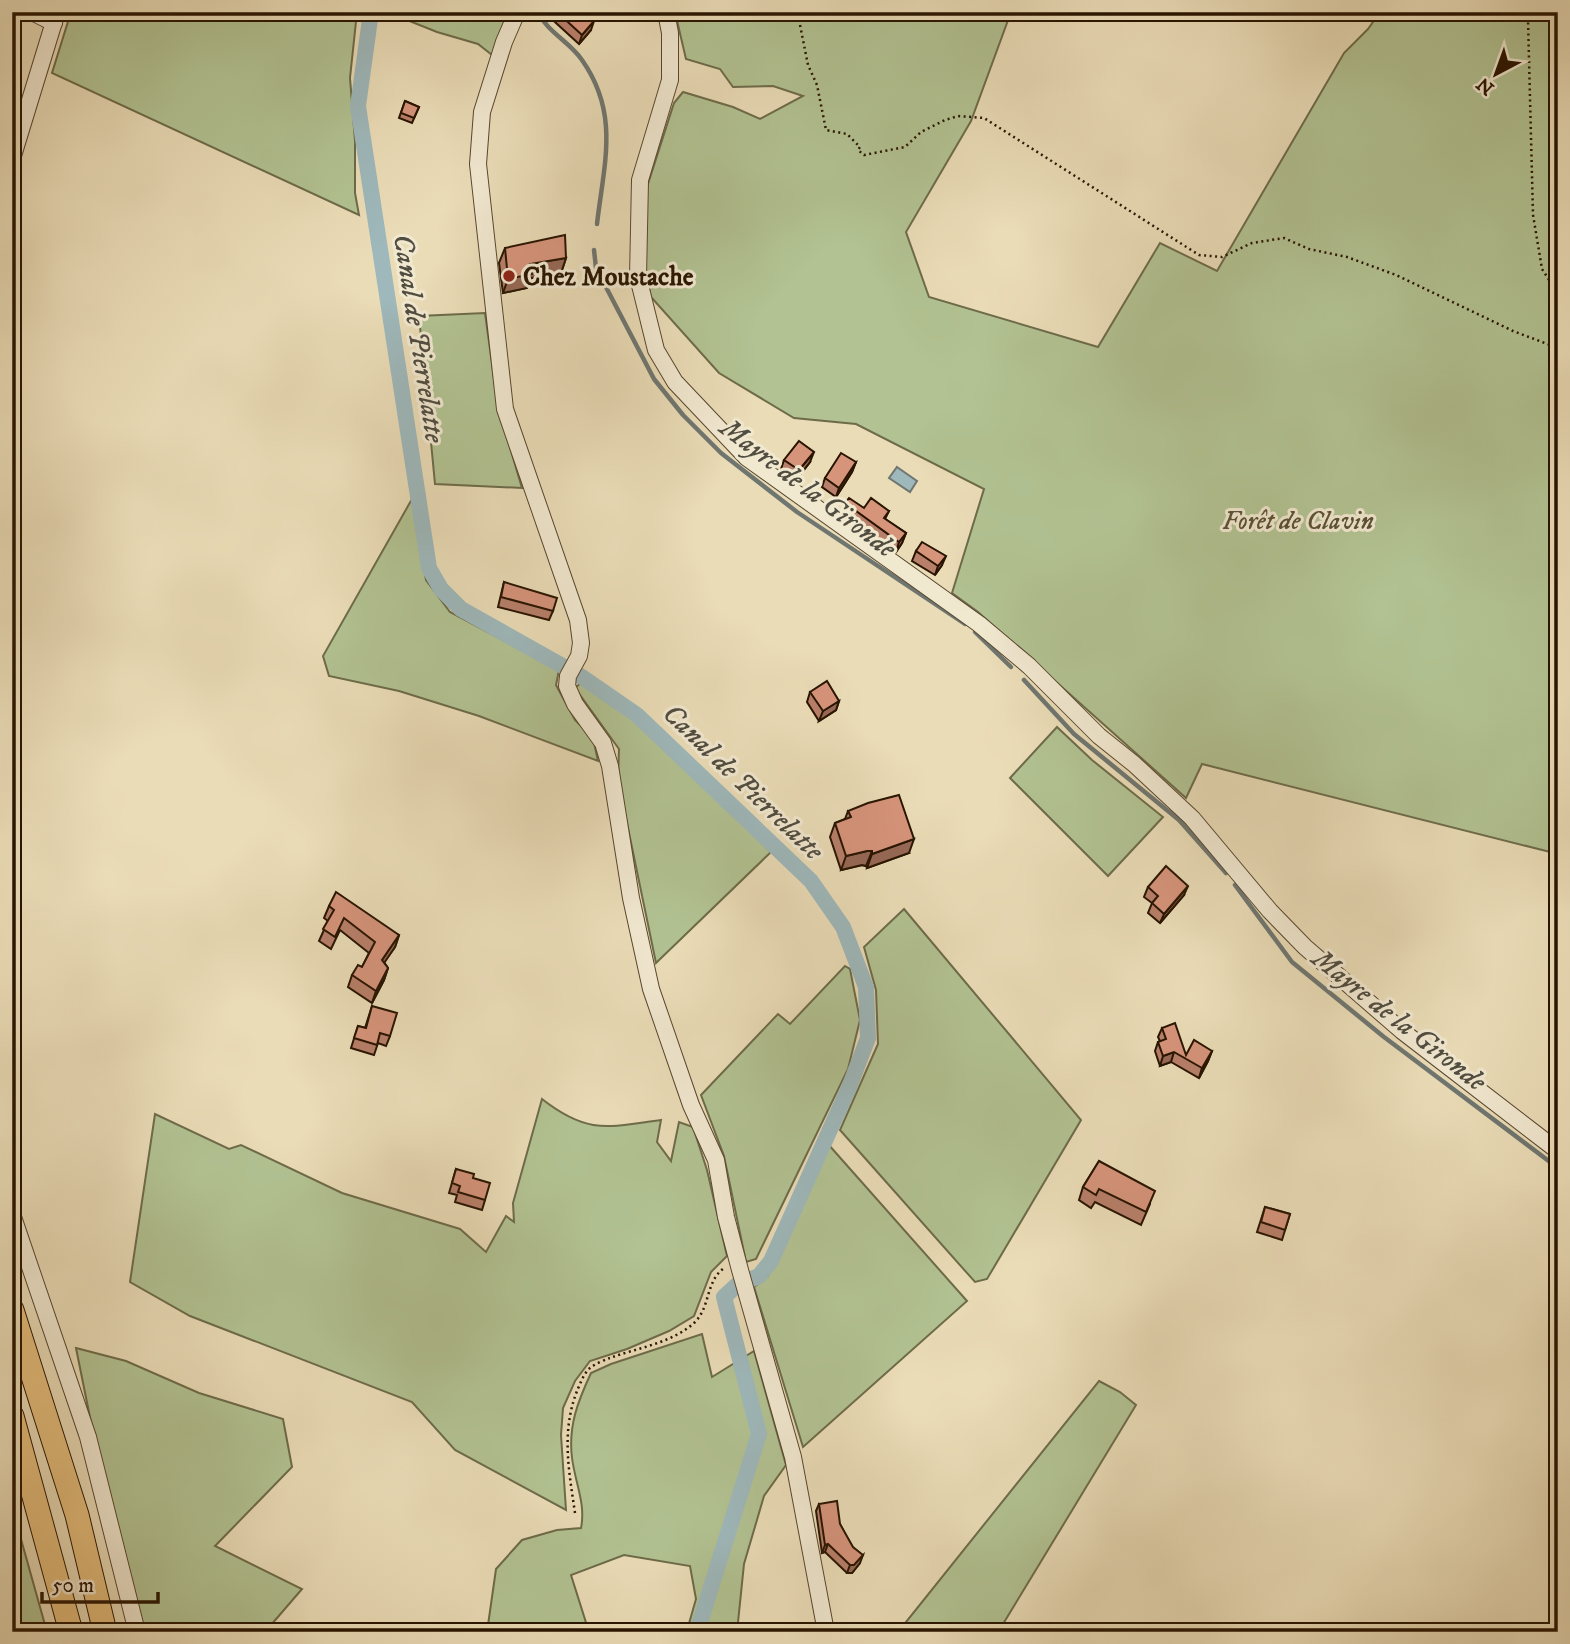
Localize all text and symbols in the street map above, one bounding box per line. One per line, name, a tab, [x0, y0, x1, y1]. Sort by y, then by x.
north arrow	[1462, 38, 1532, 108]
text: N	[1472, 72, 1499, 99]
water label: Canal de Pierrelatte	[385, 231, 453, 446]
place label: Chez Moustache	[523, 261, 694, 294]
marker: Chez Moustache	[501, 268, 517, 284]
water label: Mayre de la Gironde	[712, 409, 904, 567]
park label: Forêt de Clavin	[1222, 505, 1374, 538]
water label: Canal de Pierrelatte	[655, 696, 832, 869]
water label: Mayre de la Gironde	[1303, 940, 1494, 1100]
scale bar	[42, 1560, 158, 1604]
text: 50 m	[52, 1573, 94, 1599]

